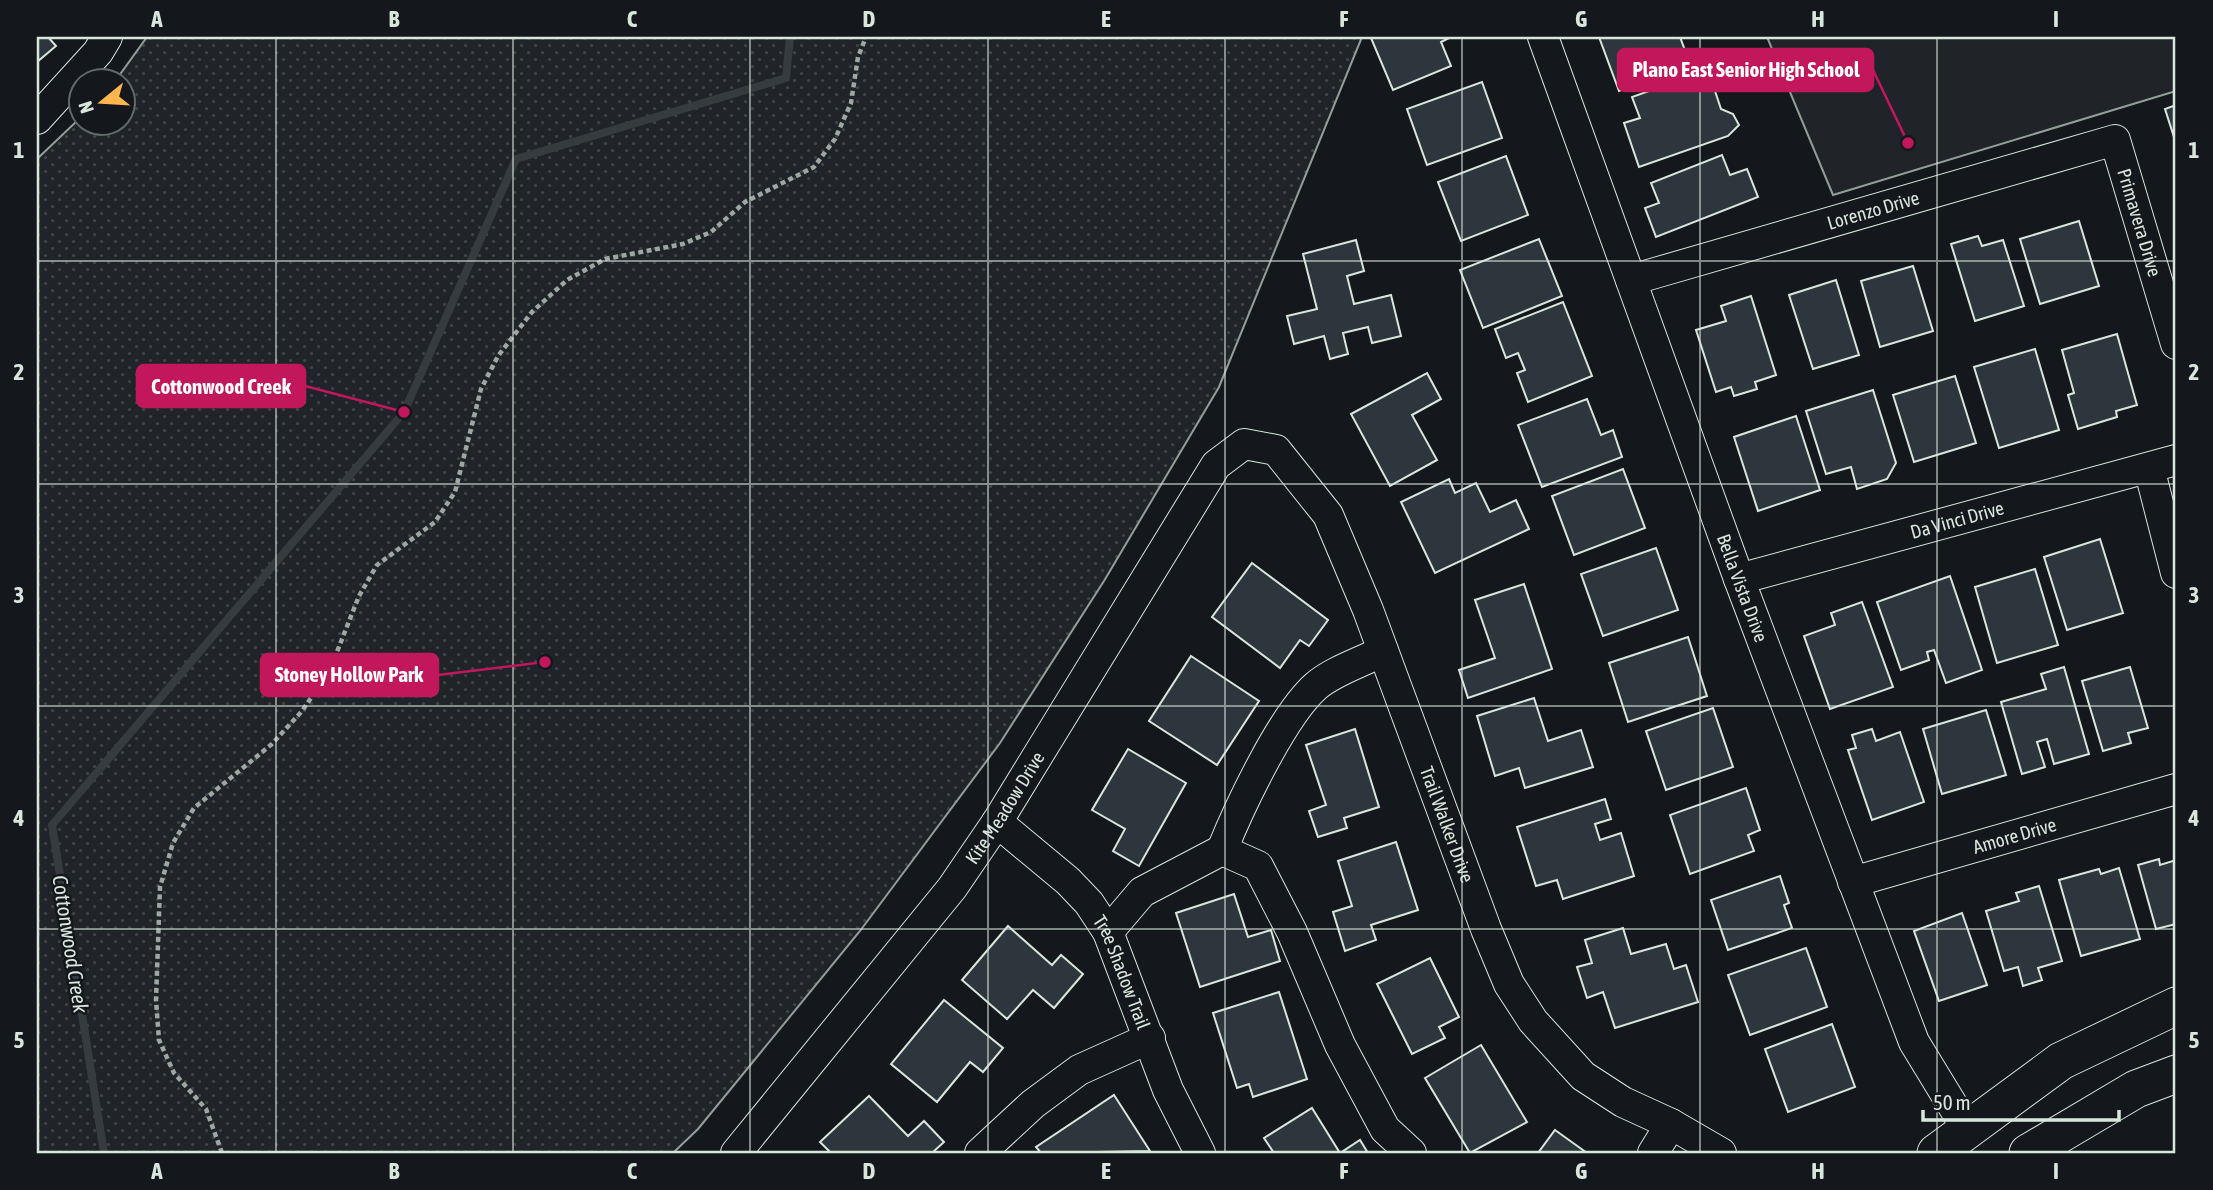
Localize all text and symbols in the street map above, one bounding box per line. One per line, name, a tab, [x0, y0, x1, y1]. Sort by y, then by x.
text: A	[150, 6, 163, 32]
text: B	[389, 6, 400, 32]
text: C	[627, 6, 638, 32]
text: D	[863, 6, 876, 32]
text: E	[1101, 6, 1111, 32]
text: F	[1339, 6, 1349, 32]
text: G	[1575, 6, 1587, 32]
text: H	[1811, 6, 1825, 32]
text: I	[2053, 6, 2059, 32]
callout: Plano East Senior High School	[1618, 49, 1873, 91]
text: Plano East Senior High School	[1632, 57, 1860, 81]
north arrow	[66, 66, 136, 136]
text: N	[74, 99, 98, 116]
text: 1	[14, 137, 25, 163]
text: 1	[2189, 137, 2200, 163]
street label: Primavera Drive	[2113, 166, 2166, 279]
street label: Lorenzo Drive	[1824, 186, 1922, 234]
text: 2	[14, 359, 24, 385]
text: 2	[2189, 359, 2199, 385]
callout: Cottonwood Creek	[137, 365, 305, 407]
text: Cottonwood Creek	[151, 374, 292, 398]
street label: Da Vinci Drive	[1908, 496, 2006, 543]
street label: Bella Vista Drive	[1713, 531, 1773, 645]
text: 3	[14, 582, 24, 608]
text: 3	[2189, 582, 2199, 608]
callout: Stoney Hollow Park	[261, 654, 438, 696]
text: Stoney Hollow Park	[275, 662, 424, 686]
street label: Kite Meadow Drive	[961, 747, 1049, 868]
street label: Trail Walker Drive	[1416, 763, 1479, 885]
text: 4	[13, 805, 25, 831]
text: 4	[2188, 805, 2200, 831]
street label: Amore Drive	[1970, 813, 2059, 858]
water label: Cottonwood Creek	[48, 873, 94, 1015]
street label: Tree Shadow Trail	[1089, 911, 1155, 1032]
text: 5	[14, 1027, 25, 1053]
text: 5	[2189, 1027, 2200, 1053]
scale bar	[1923, 1078, 2118, 1122]
text: 50 m	[1933, 1090, 1971, 1114]
text: A	[150, 1158, 163, 1184]
text: B	[389, 1158, 400, 1184]
text: C	[627, 1158, 638, 1184]
text: D	[863, 1158, 876, 1184]
text: E	[1101, 1158, 1111, 1184]
text: F	[1339, 1158, 1349, 1184]
text: G	[1575, 1158, 1587, 1184]
text: H	[1811, 1158, 1825, 1184]
text: I	[2053, 1158, 2059, 1184]

